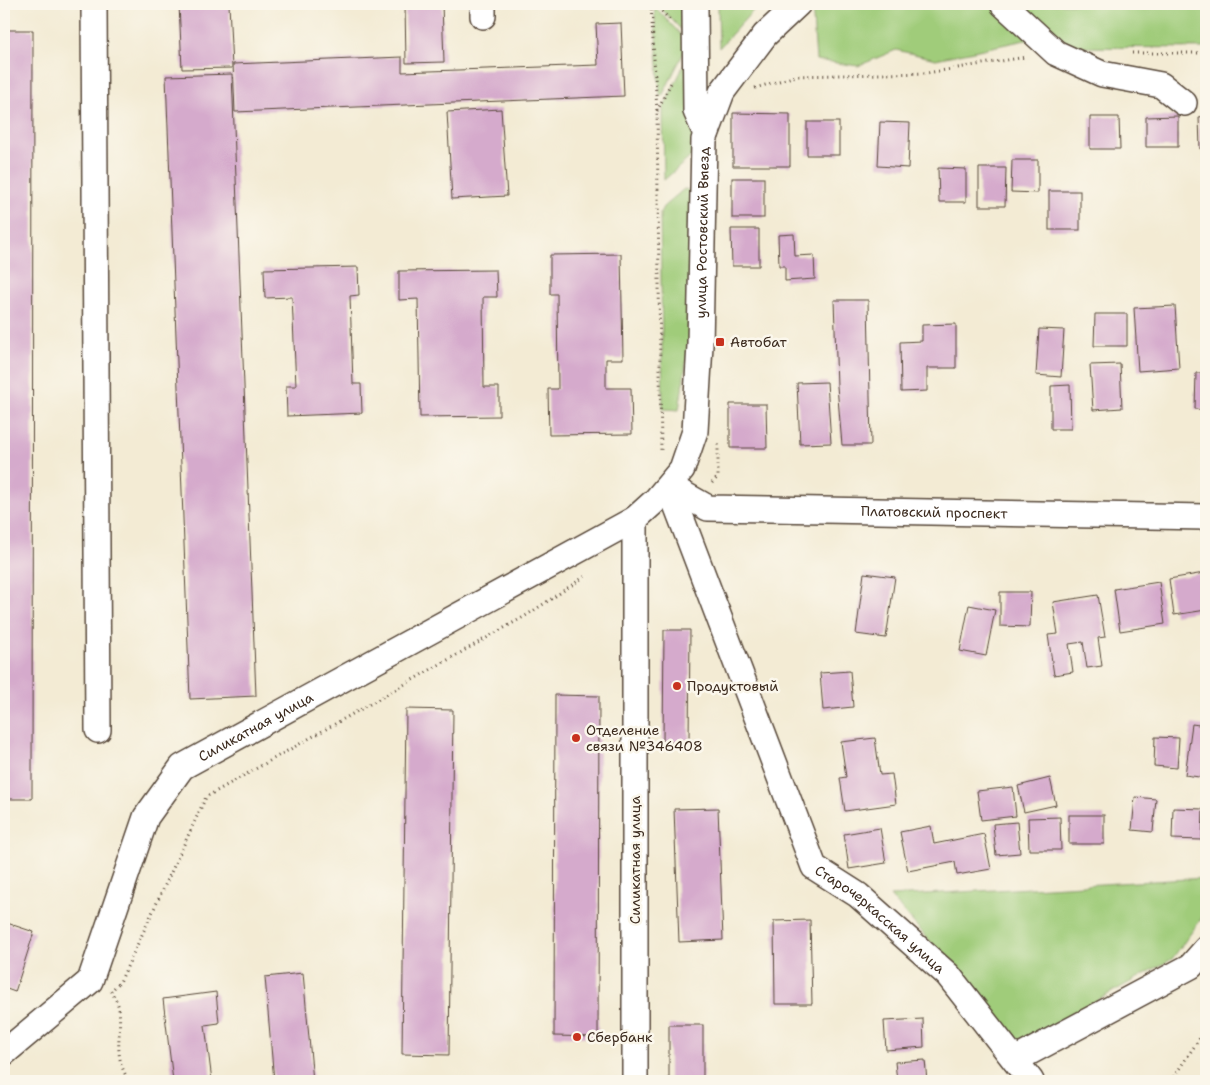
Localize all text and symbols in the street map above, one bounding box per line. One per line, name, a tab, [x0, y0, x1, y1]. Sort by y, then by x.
street label: улица Ростовский Выезд	[692, 147, 713, 319]
place label: Автобат	[730, 333, 787, 351]
marker: Автобат	[714, 336, 726, 348]
street label: Платовский проспект	[861, 502, 1009, 522]
place label: Продуктовый	[687, 677, 778, 695]
marker: Продуктовый	[671, 680, 683, 692]
street label: Силикатная улица	[195, 688, 317, 765]
place label: Отделение связи №346408	[586, 721, 703, 755]
marker: Отделение связи №346408	[570, 732, 582, 744]
street label: Силикатная улица	[626, 796, 644, 924]
street label: Старочеркасская улица	[812, 861, 949, 977]
place label: Сбербанк	[587, 1028, 653, 1046]
marker: Сбербанк	[571, 1031, 583, 1043]

